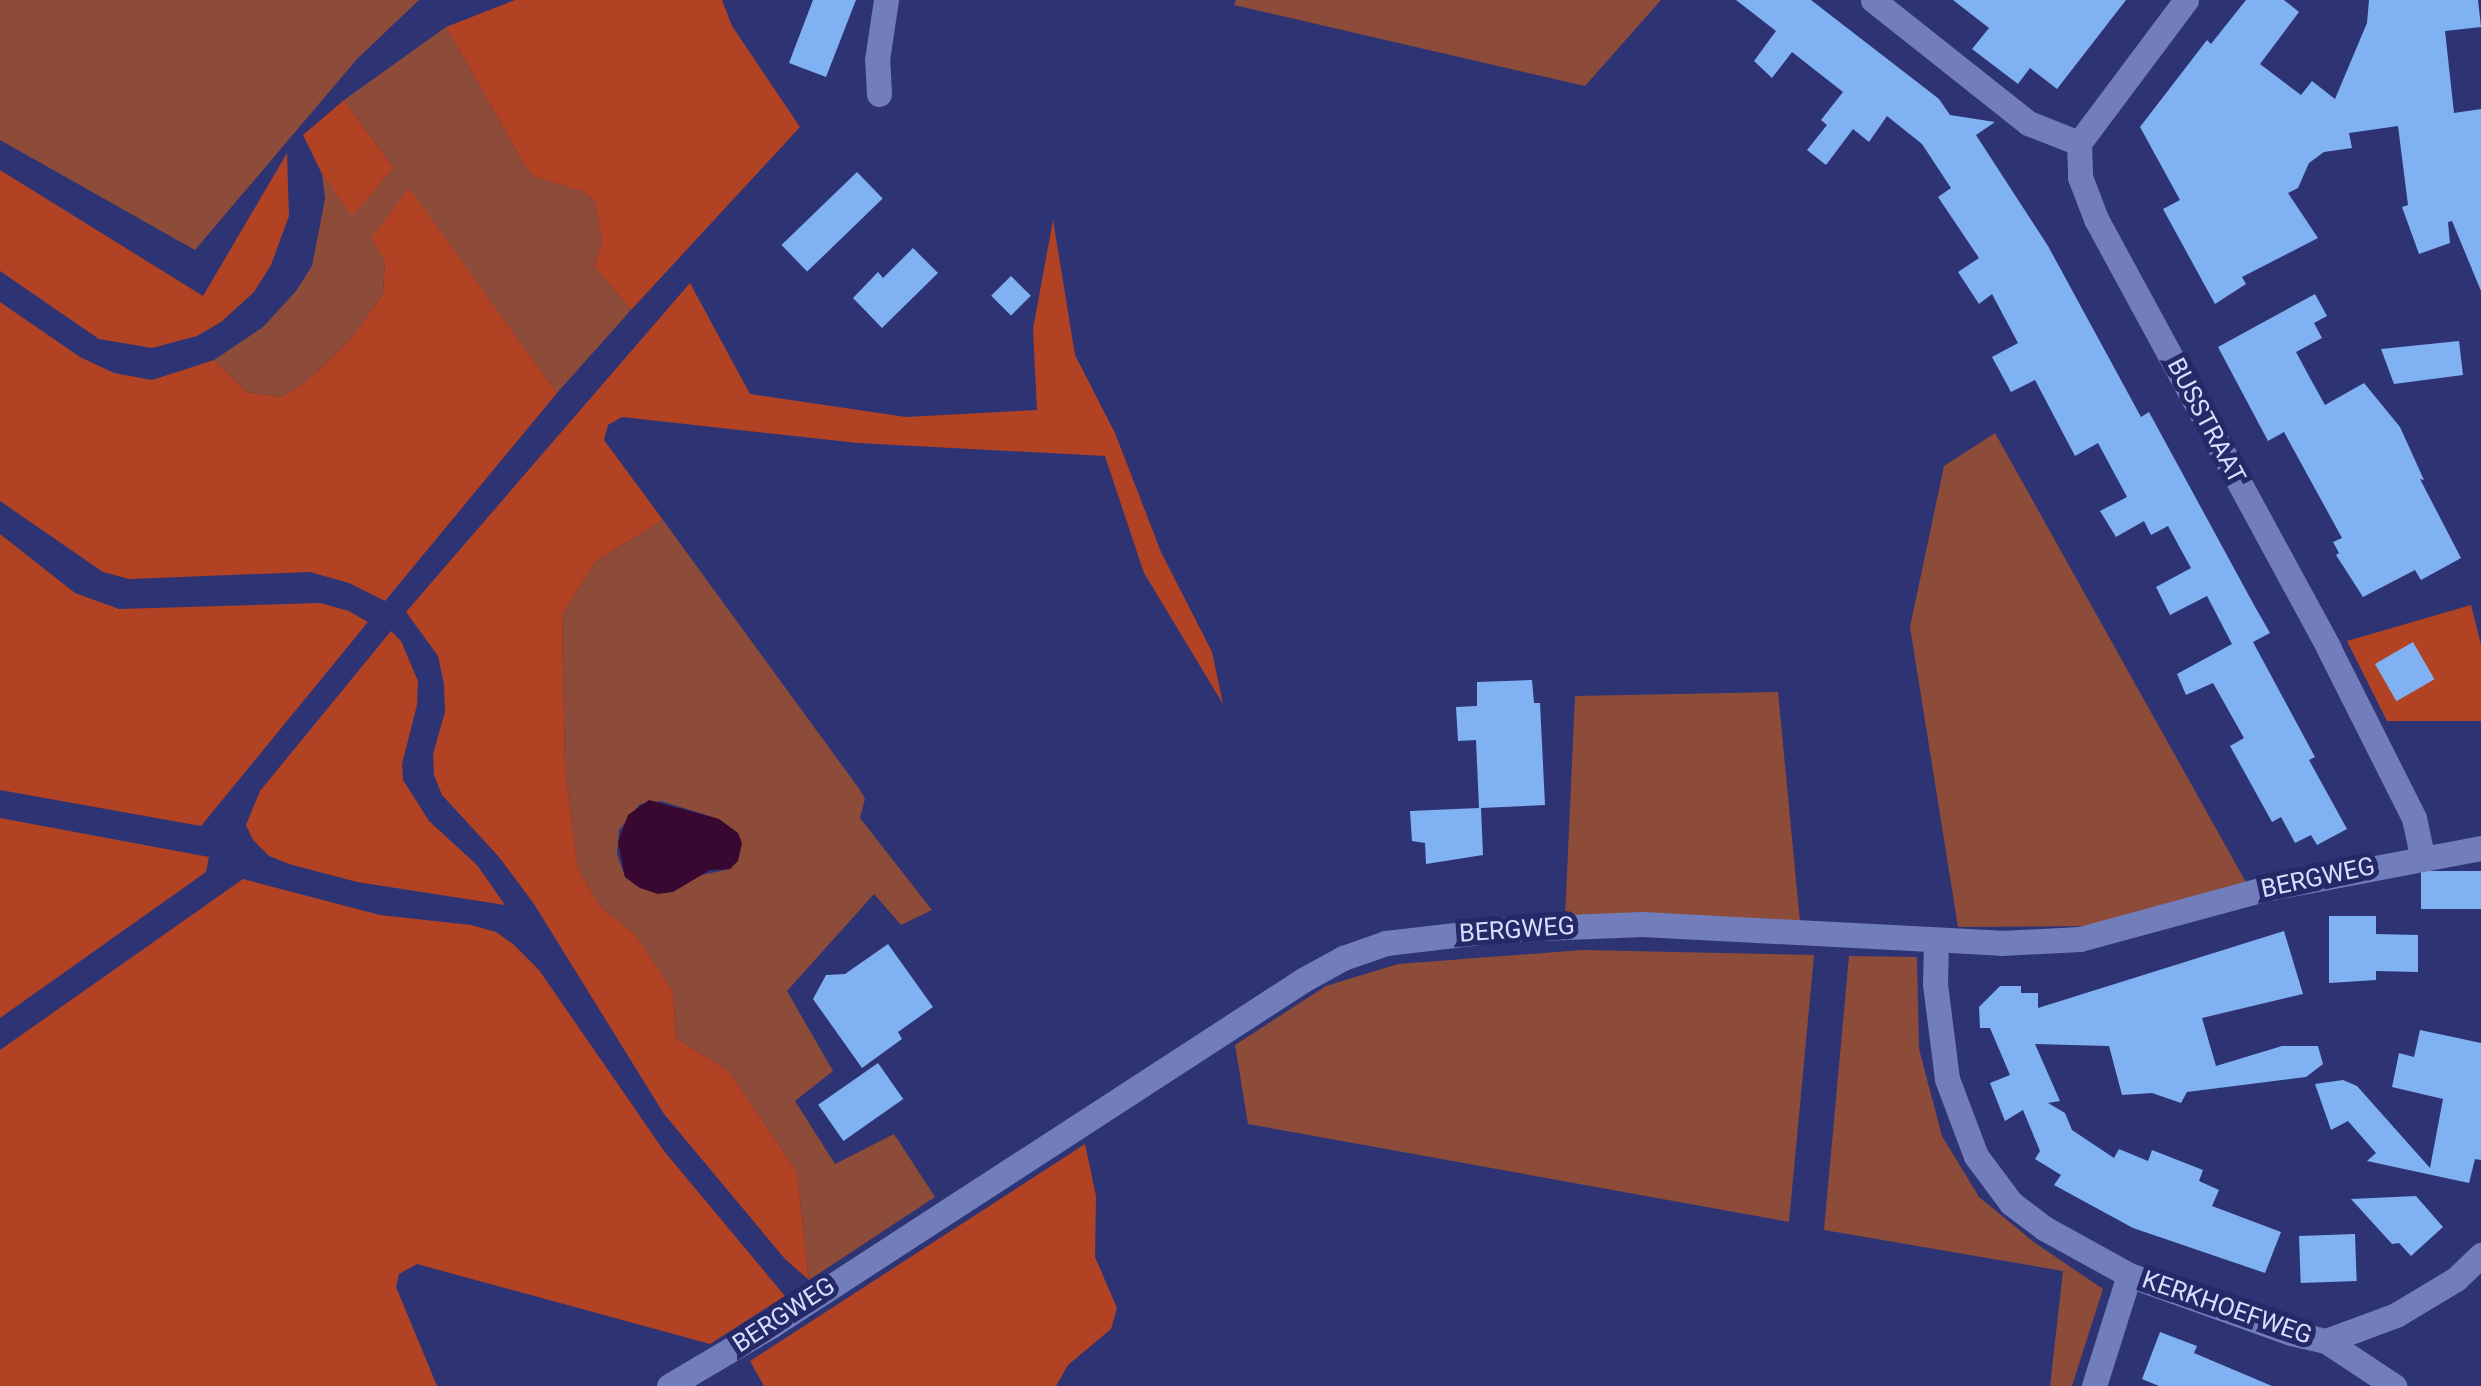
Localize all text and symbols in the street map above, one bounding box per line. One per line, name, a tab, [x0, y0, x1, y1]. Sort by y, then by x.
street label: BUSSTRAAT	[2160, 353, 2252, 489]
street label: BERGWEG	[2258, 851, 2378, 905]
street label: BERGWEG	[1458, 911, 1576, 949]
street label: KERKHOEFWEG	[2138, 1265, 2316, 1351]
street label: BERGWEG	[727, 1271, 841, 1359]

